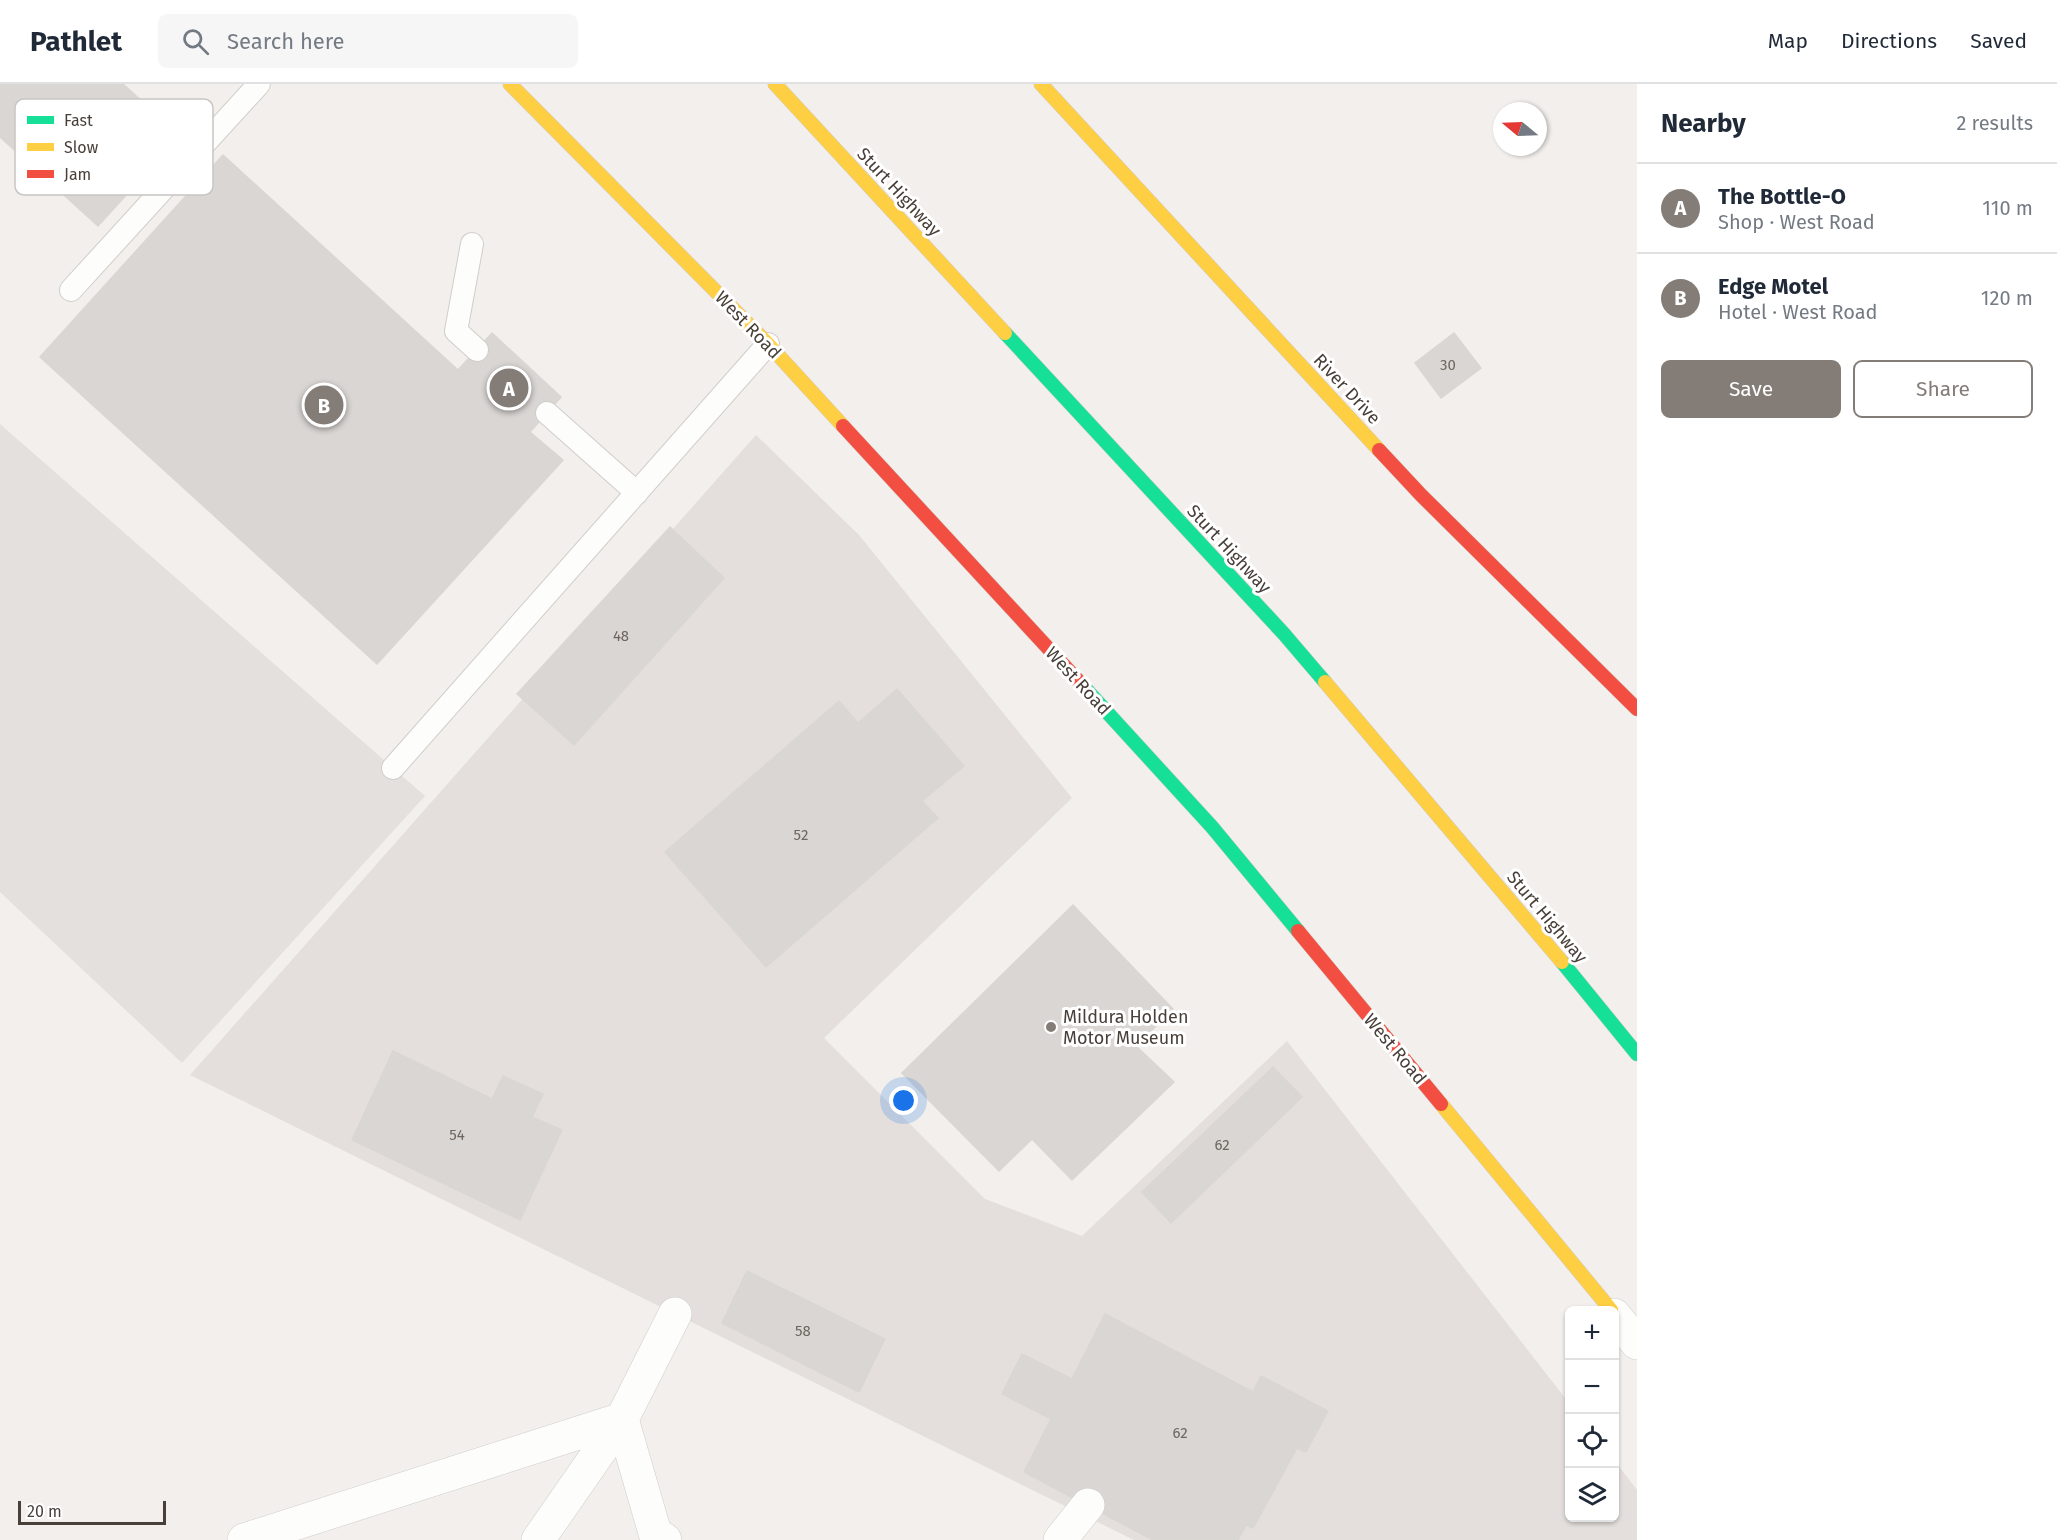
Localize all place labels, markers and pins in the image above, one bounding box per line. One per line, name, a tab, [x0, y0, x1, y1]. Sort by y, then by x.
pin: A	[490, 366, 528, 410]
pin: B	[304, 382, 344, 428]
place label: Mildura Holden Motor Museum	[1063, 1006, 1188, 1049]
marker: Mildura Holden Motor Museum	[1044, 1020, 1058, 1034]

